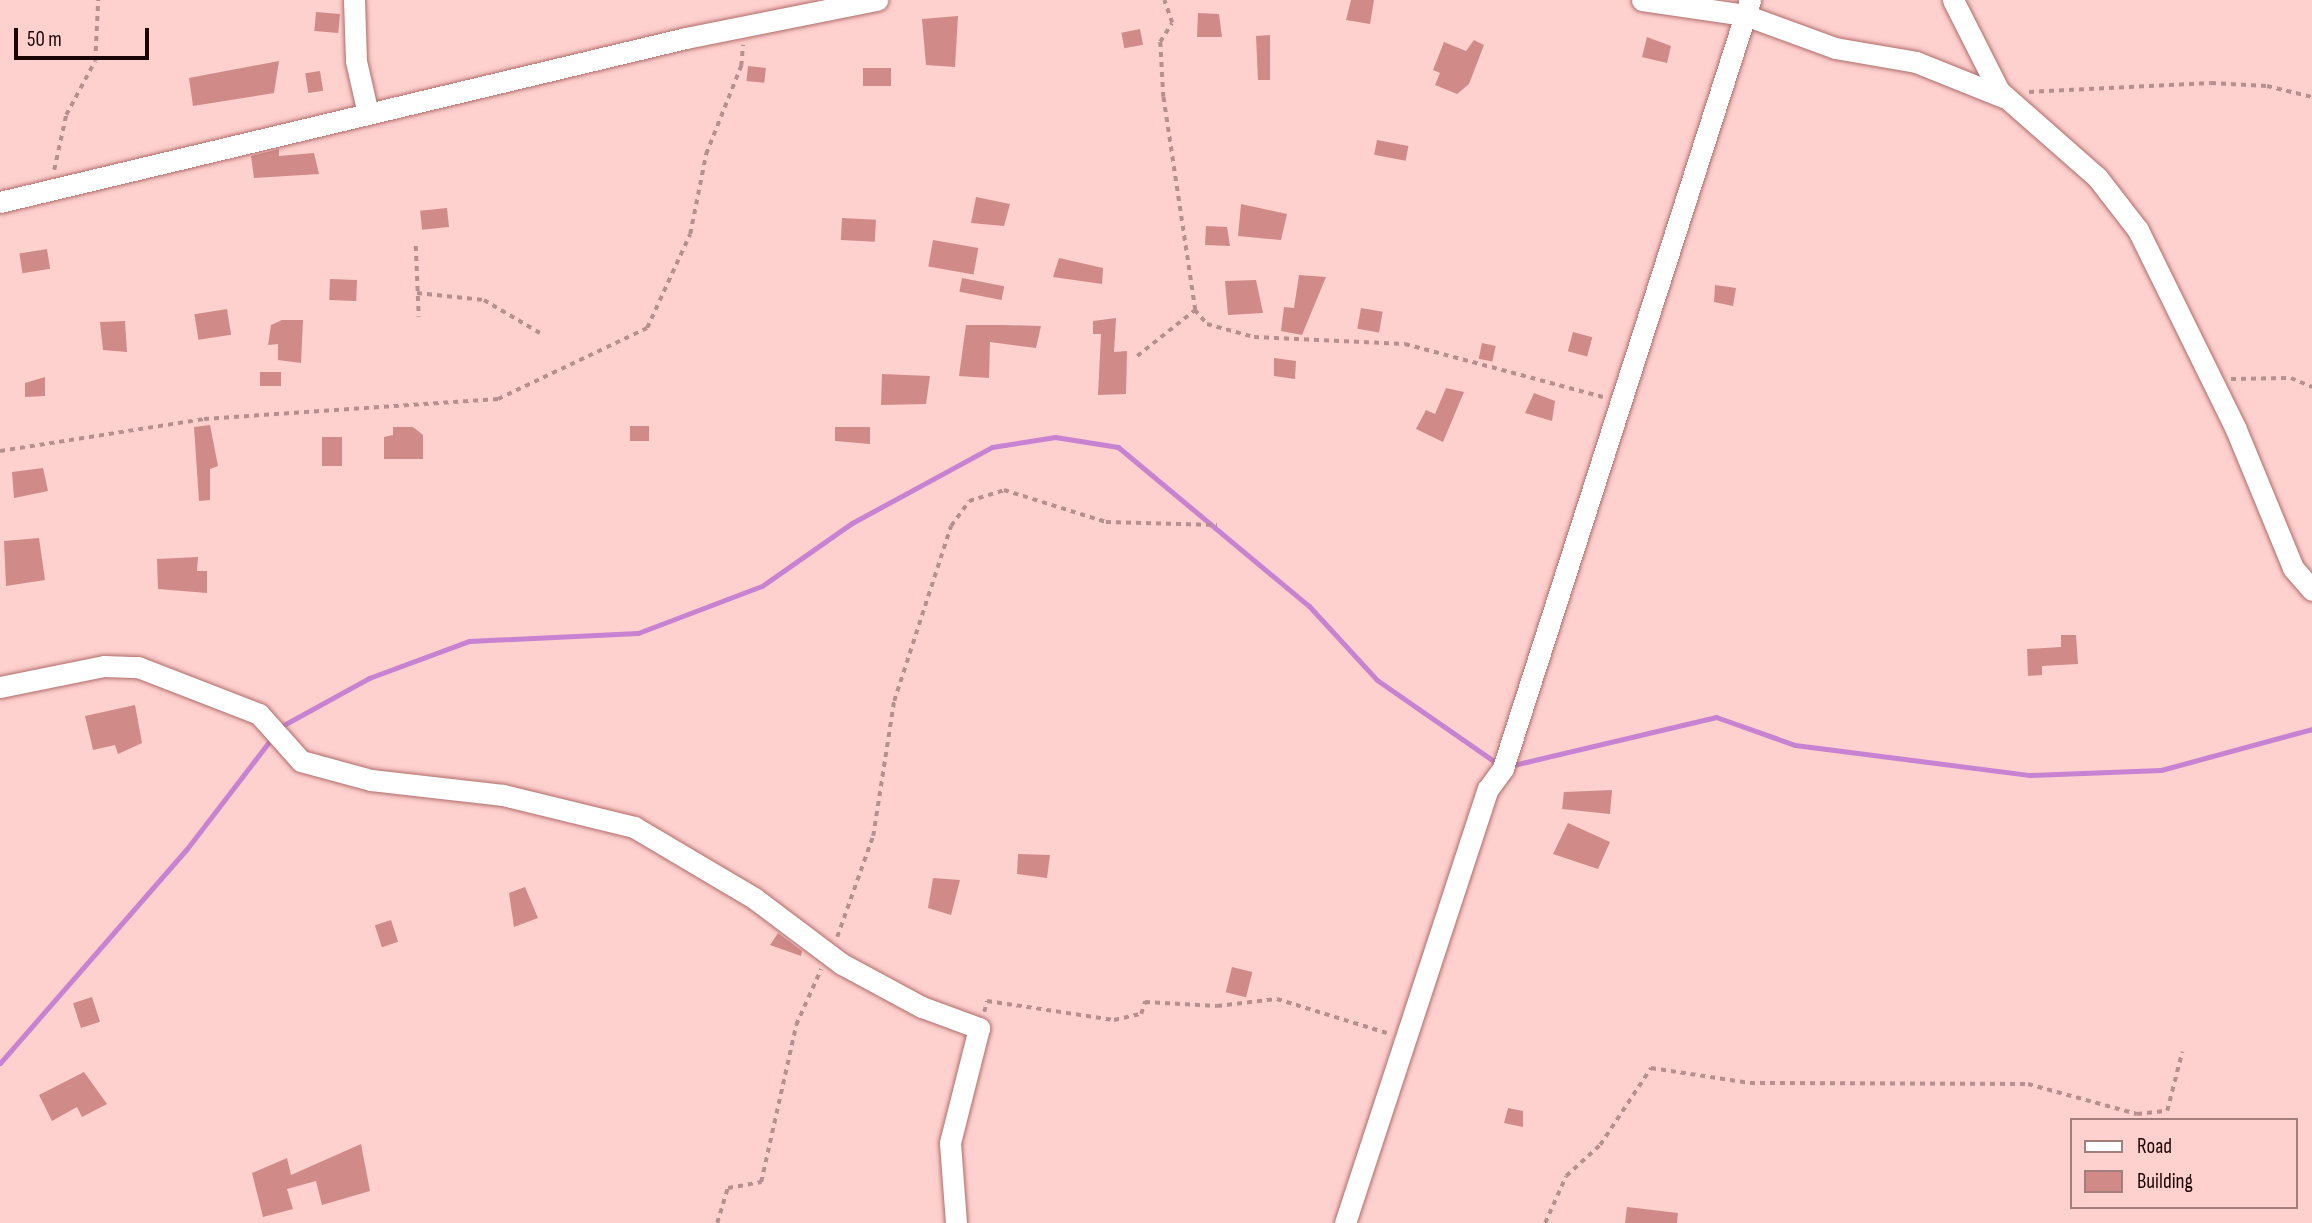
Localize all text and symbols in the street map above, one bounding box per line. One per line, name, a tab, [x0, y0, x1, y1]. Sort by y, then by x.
scale bar	[18, 14, 152, 58]
text: 50 m	[27, 27, 62, 52]
legend	[2070, 1118, 2298, 1209]
text: Road	[2137, 1134, 2172, 1159]
text: Building	[2137, 1169, 2193, 1194]

